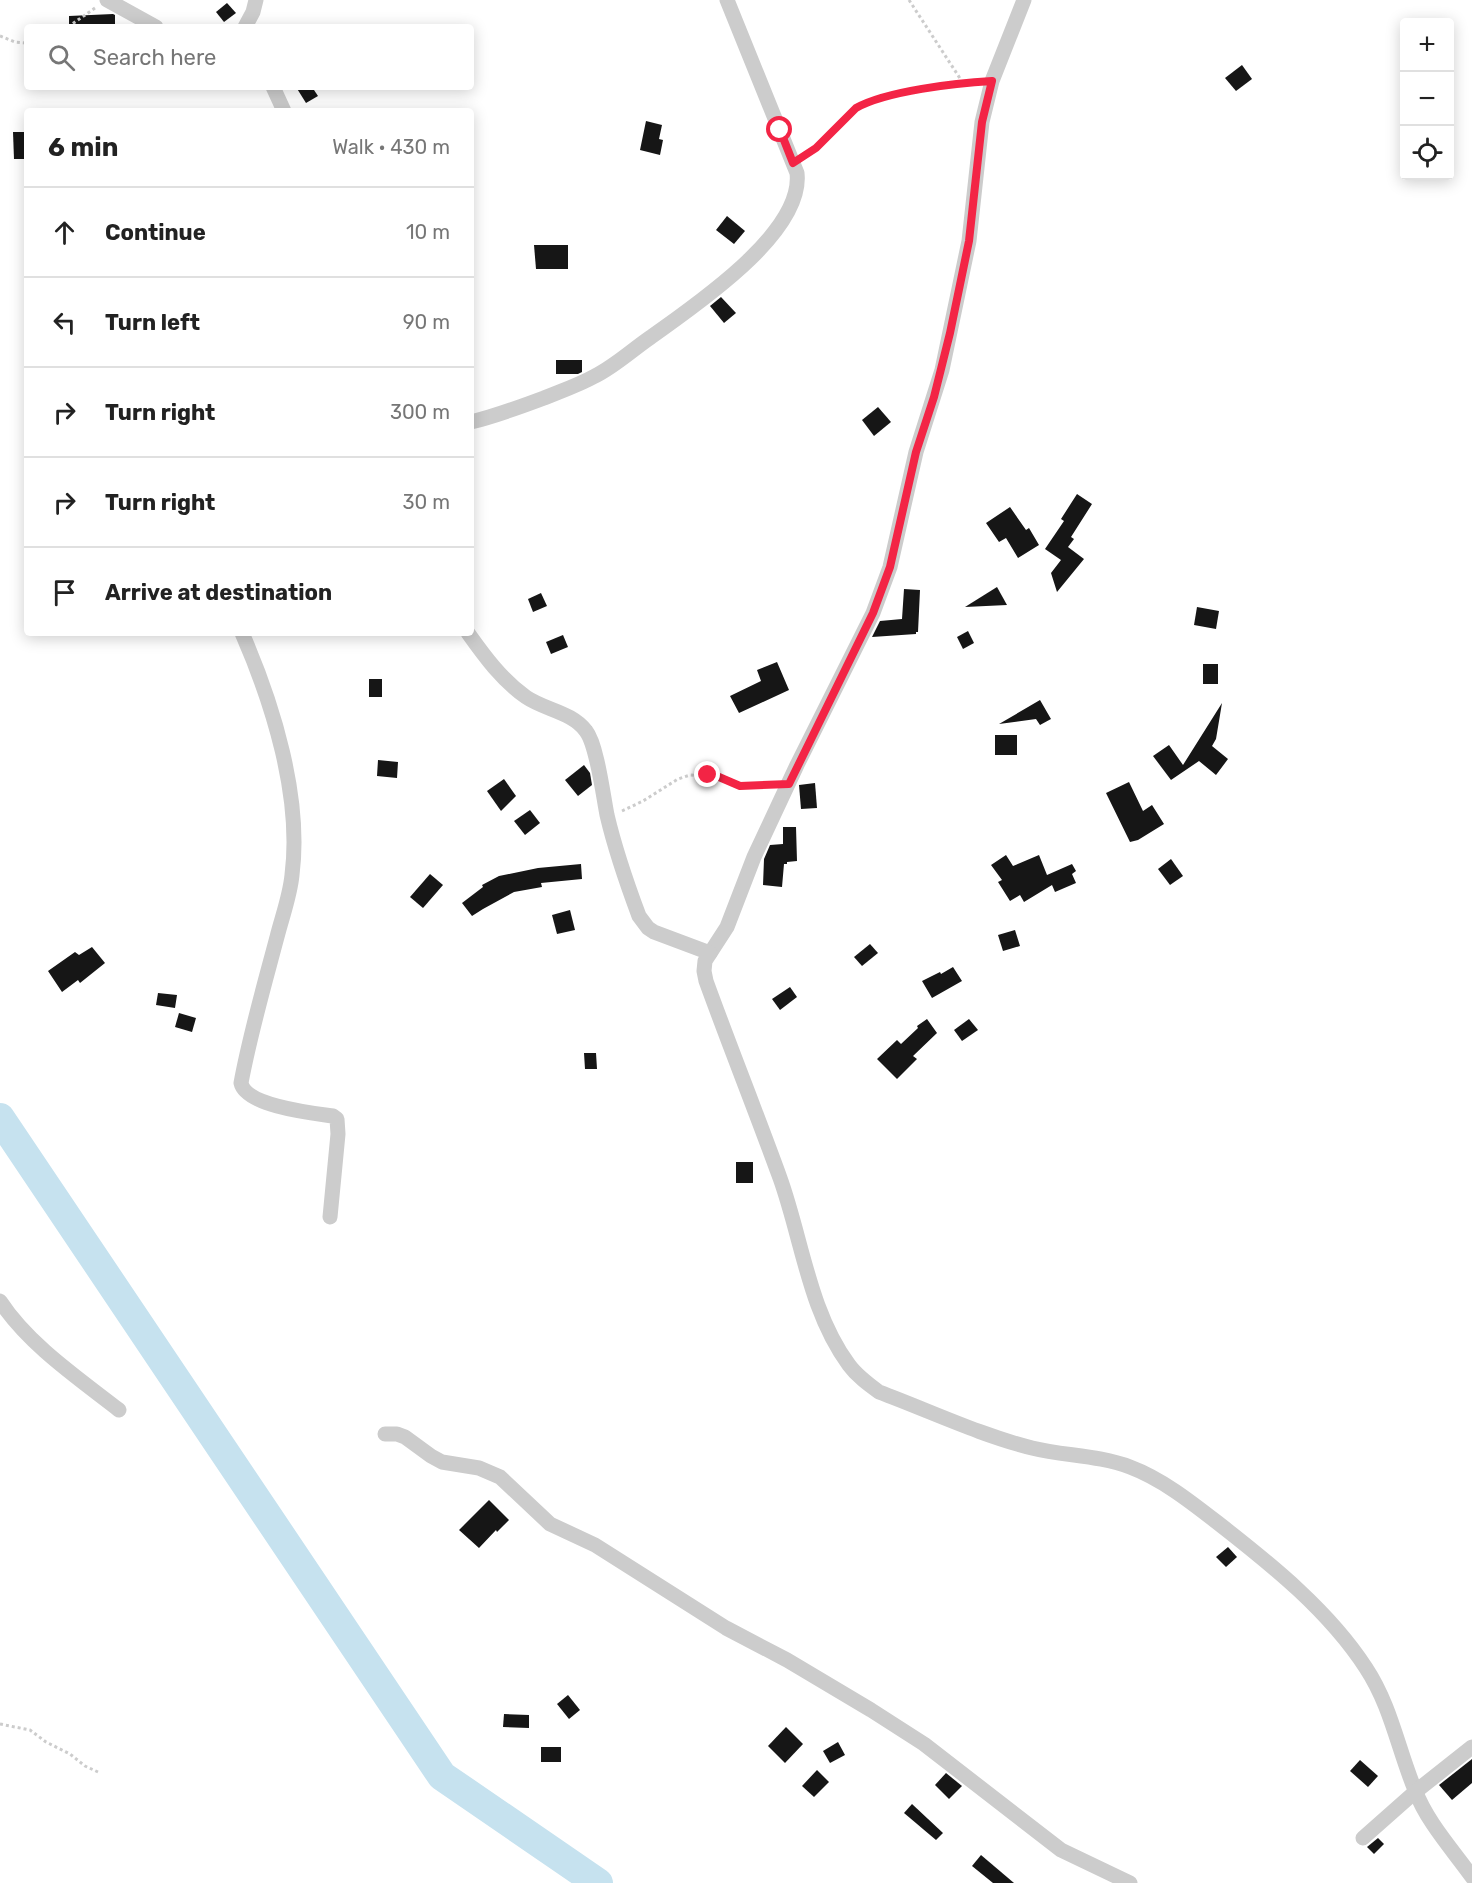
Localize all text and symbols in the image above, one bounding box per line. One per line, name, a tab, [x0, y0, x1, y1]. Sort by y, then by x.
map controls	[1400, 18, 1454, 180]
button: +	[1400, 18, 1454, 72]
search box	[24, 24, 474, 90]
icon: search	[45, 41, 78, 74]
text: Search here	[93, 44, 216, 71]
button: −	[1400, 72, 1454, 126]
route start	[766, 116, 792, 142]
button: locate	[1400, 126, 1454, 180]
text: 6 min	[48, 132, 118, 163]
text: Walk · 430 m	[332, 135, 450, 159]
icon: ahead	[48, 216, 81, 249]
text: Continue	[105, 219, 206, 246]
text: 10 m	[406, 220, 450, 244]
icon: left	[48, 306, 81, 339]
text: Turn left	[105, 309, 200, 336]
text: 90 m	[403, 310, 450, 334]
icon: right	[48, 396, 81, 429]
text: Turn right	[105, 399, 215, 426]
text: 300 m	[390, 400, 450, 424]
icon: right	[48, 486, 81, 519]
text: Turn right	[105, 489, 215, 516]
text: 30 m	[403, 490, 450, 514]
icon: arrive	[48, 576, 81, 609]
text: Arrive at destination	[105, 579, 332, 606]
route end	[694, 761, 720, 787]

